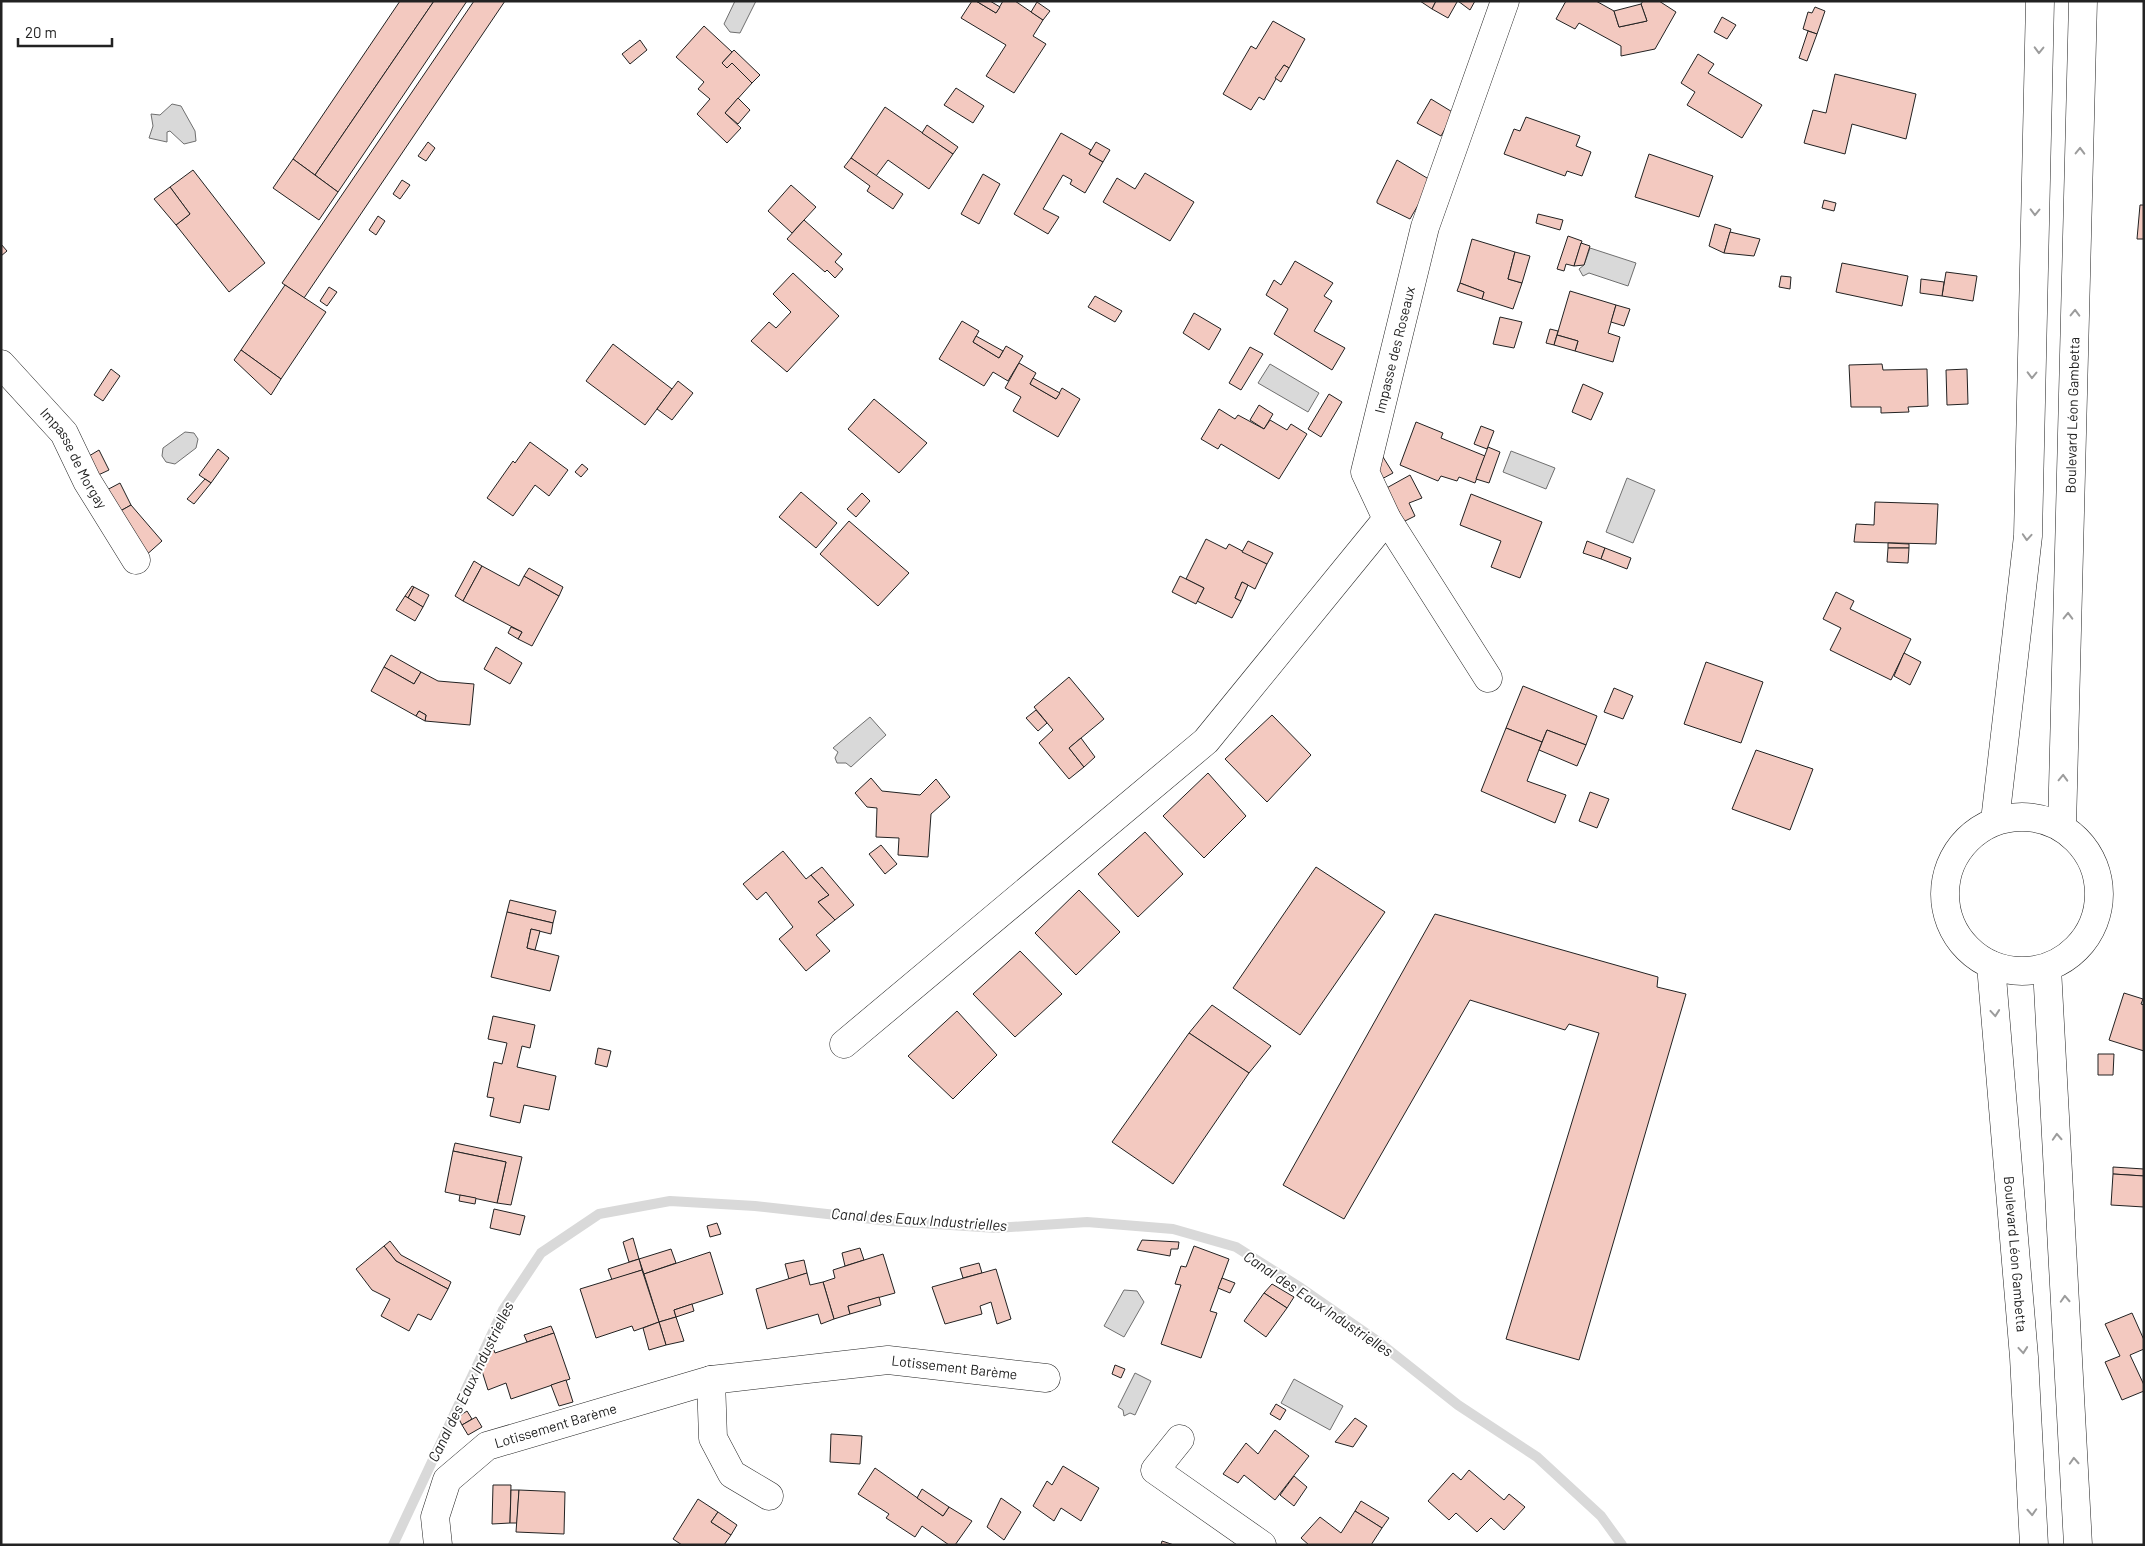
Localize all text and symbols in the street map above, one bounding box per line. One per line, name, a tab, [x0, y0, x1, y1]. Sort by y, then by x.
scale bar	[18, 15, 111, 47]
text: 20 m	[25, 23, 57, 41]
one-way arrow	[2034, 46, 2044, 54]
one-way arrow	[2074, 147, 2085, 155]
one-way arrow	[2030, 209, 2041, 217]
street label: Impasse des Roseaux	[1371, 284, 1418, 415]
one-way arrow	[2070, 309, 2081, 317]
street label: Boulevard Léon Gambetta	[2061, 337, 2082, 494]
one-way arrow	[2026, 371, 2037, 379]
street label: Impasse de Morgay	[37, 404, 111, 512]
one-way arrow	[2022, 534, 2033, 542]
one-way arrow	[2062, 612, 2073, 620]
one-way arrow	[2058, 774, 2069, 782]
one-way arrow	[1989, 1010, 2000, 1018]
one-way arrow	[2052, 1132, 2063, 1140]
street label: Boulevard Léon Gambetta	[2001, 1175, 2031, 1333]
water label: Canal des Eaux Industrielles	[831, 1204, 1008, 1234]
water label: Canal des Eaux Industrielles	[1241, 1246, 1397, 1360]
one-way arrow	[2060, 1295, 2071, 1303]
water label: Canal des Eaux Industrielles	[423, 1298, 517, 1465]
one-way arrow	[2017, 1346, 2028, 1354]
street label: Lotissement Barème	[891, 1351, 1018, 1383]
street label: Lotissement Barème	[492, 1399, 619, 1451]
one-way arrow	[2068, 1457, 2079, 1465]
one-way arrow	[2027, 1508, 2038, 1516]

